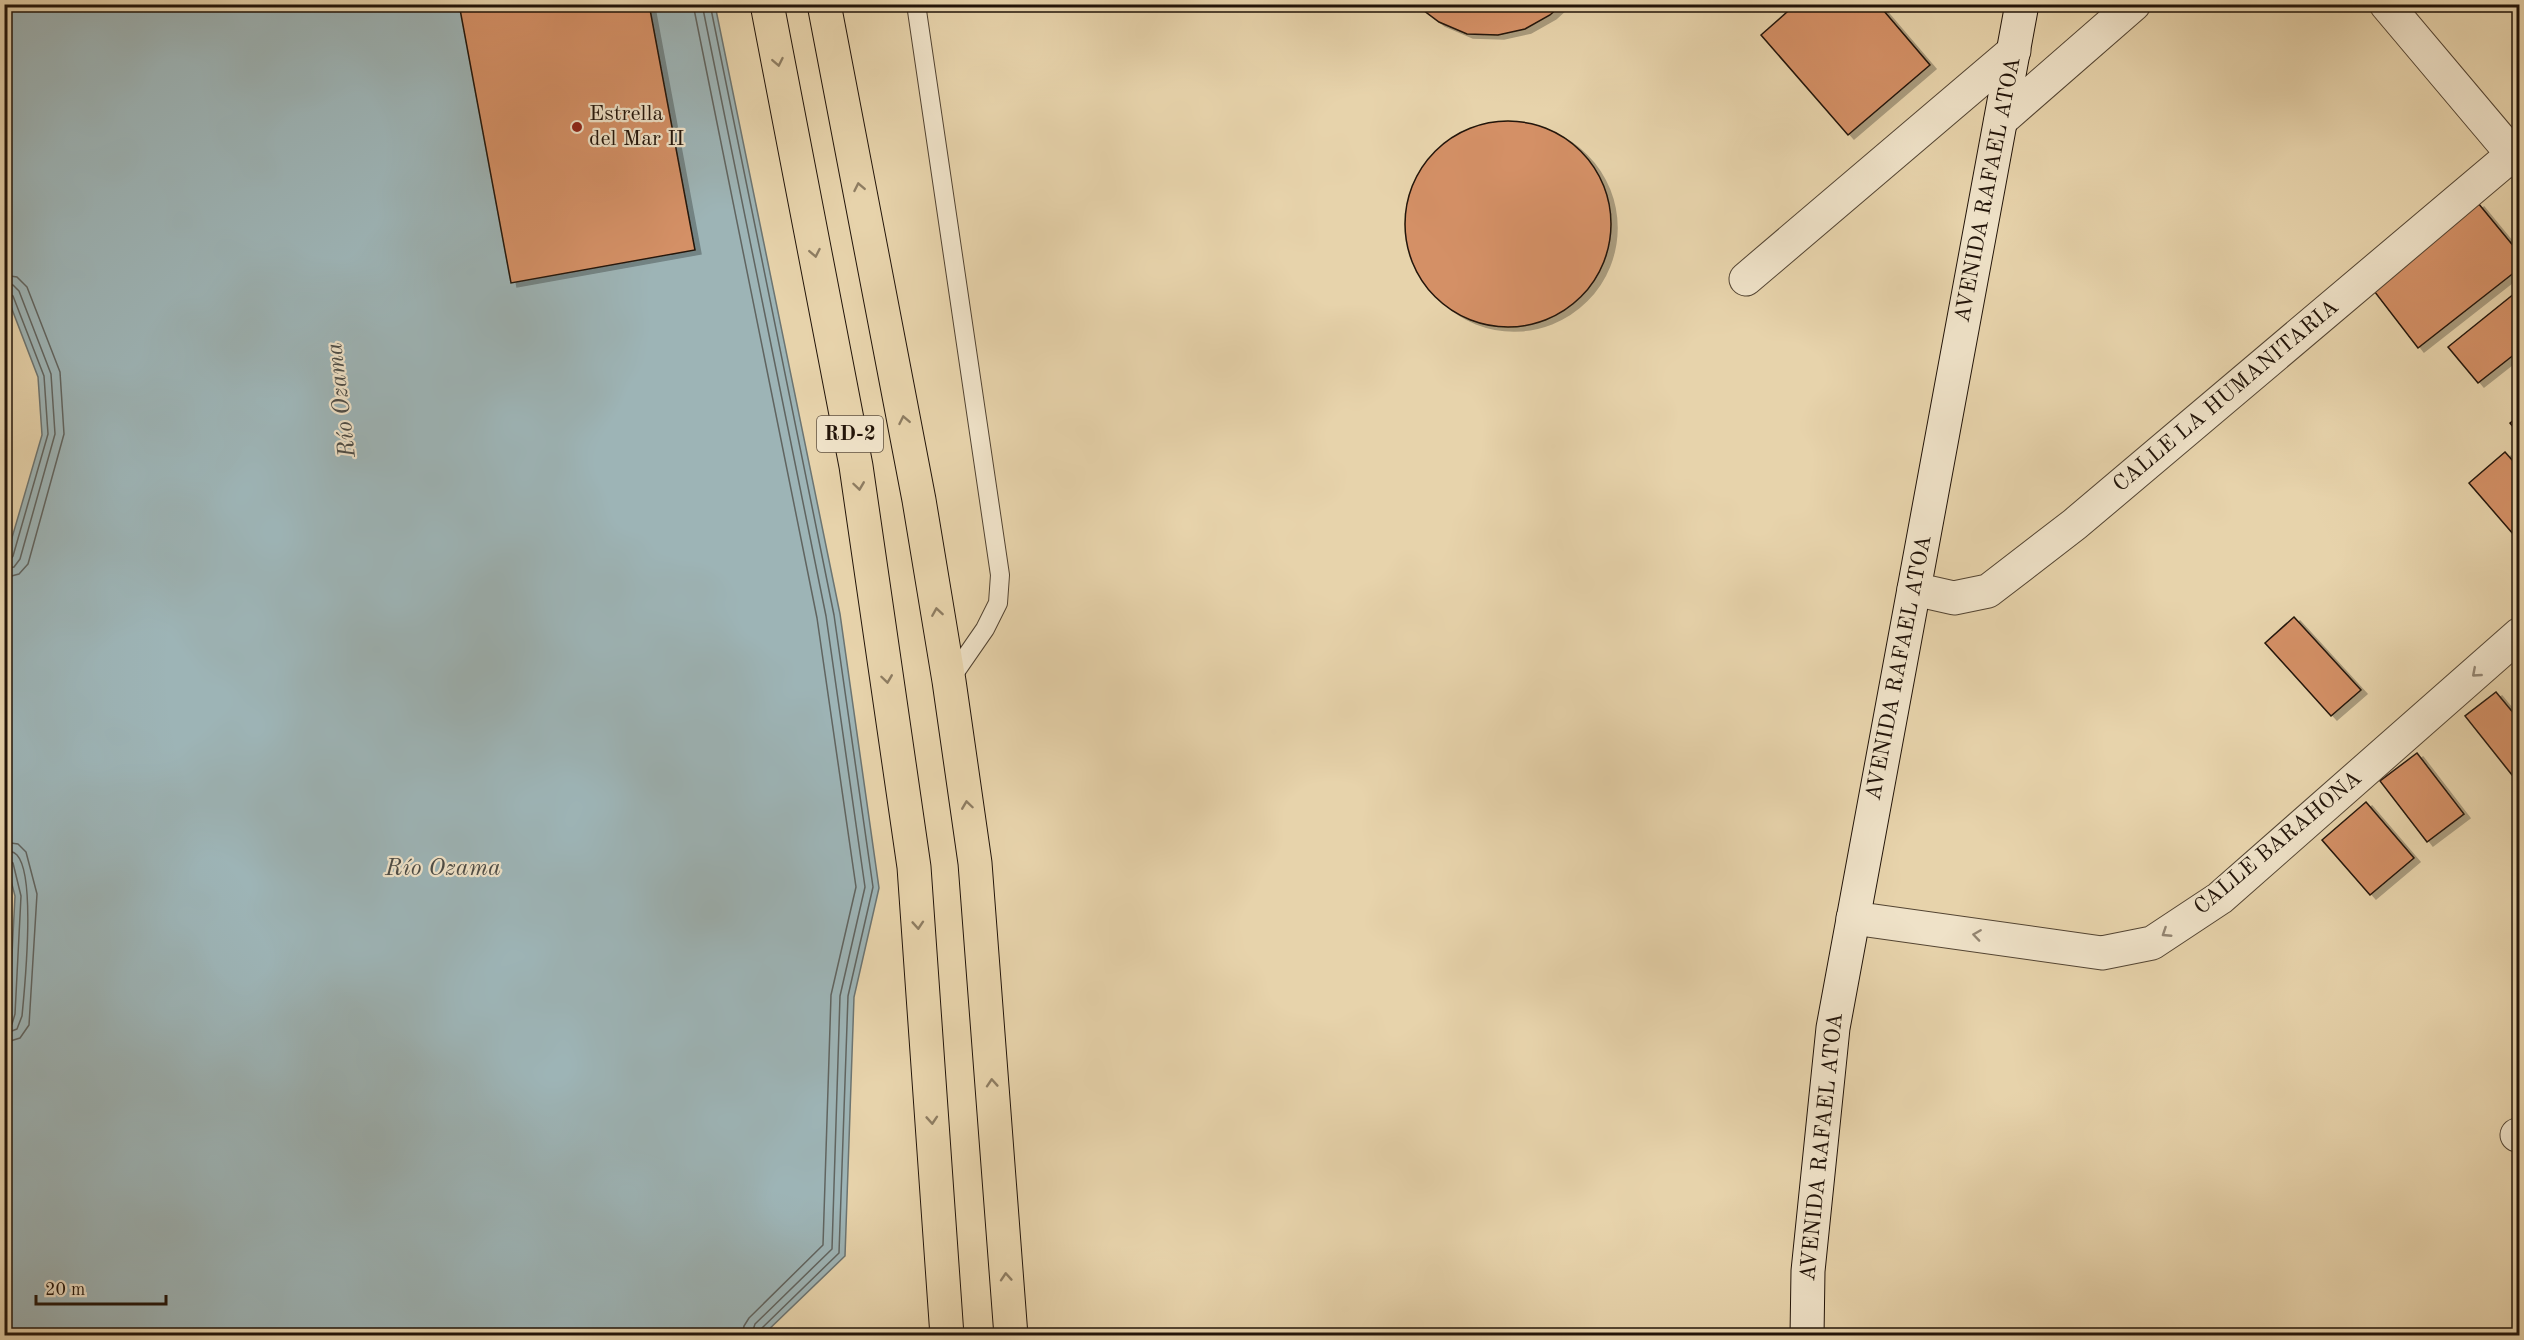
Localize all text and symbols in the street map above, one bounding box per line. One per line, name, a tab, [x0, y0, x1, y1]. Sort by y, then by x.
street label: AVENIDA RAFAEL ATOA	[1951, 55, 2025, 324]
one-way arrow	[771, 57, 784, 67]
place label: Estrella del Mar II	[589, 103, 685, 150]
marker: Estrella del Mar II	[570, 120, 584, 134]
one-way arrow	[853, 182, 866, 192]
one-way arrow	[808, 248, 821, 258]
street label: CALLE LA HUMANITARIA	[2109, 295, 2343, 496]
water label: Río Ozama	[323, 341, 361, 460]
one-way arrow	[898, 415, 911, 425]
road number: RD-2	[817, 416, 883, 452]
one-way arrow	[853, 482, 865, 491]
street label: AVENIDA RAFAEL ATOA	[1862, 533, 1936, 802]
one-way arrow	[932, 607, 944, 617]
one-way arrow	[2472, 666, 2483, 677]
one-way arrow	[881, 675, 893, 684]
street label: CALLE BARAHONA	[2190, 767, 2366, 919]
one-way arrow	[961, 800, 973, 809]
water label: Río Ozama	[384, 857, 501, 881]
one-way arrow	[911, 921, 924, 930]
one-way arrow	[2162, 926, 2173, 937]
one-way arrow	[1972, 930, 1981, 942]
street label: AVENIDA RAFAEL ATOA	[1797, 1012, 1847, 1282]
one-way arrow	[985, 1078, 998, 1087]
one-way arrow	[925, 1115, 938, 1124]
scale bar	[36, 1268, 166, 1306]
one-way arrow	[1000, 1273, 1013, 1282]
text: 20 m	[45, 1281, 85, 1299]

